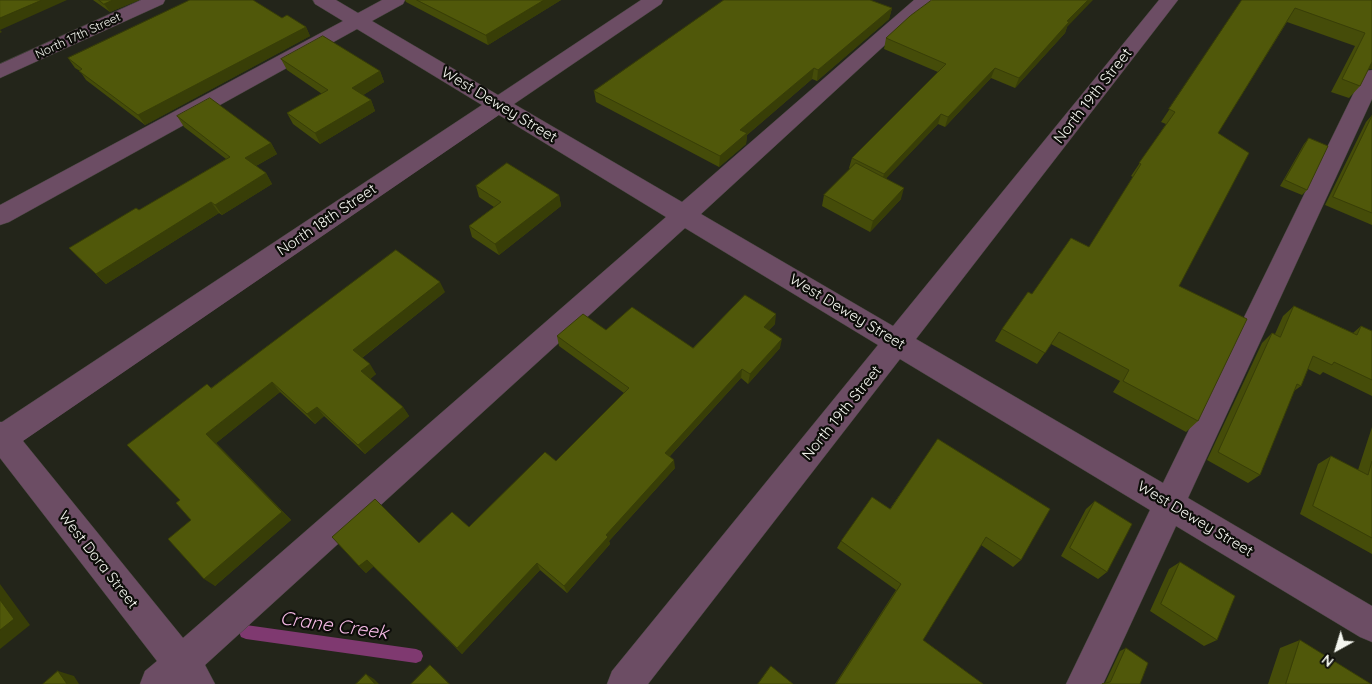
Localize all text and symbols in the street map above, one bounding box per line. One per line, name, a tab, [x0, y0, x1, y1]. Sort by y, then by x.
street label: North 17th Street	[33, 10, 123, 62]
street label: North 19th Street	[1050, 45, 1136, 147]
street label: West Dewey Street	[438, 63, 560, 147]
street label: North 18th Street	[274, 180, 380, 260]
street label: West Dewey Street	[786, 270, 908, 354]
street label: North 19th Street	[798, 362, 886, 464]
street label: West Dewey Street	[1134, 477, 1256, 561]
street label: West Dora Street	[54, 508, 142, 612]
water label: Crane Creek	[279, 607, 389, 645]
north arrow	[1312, 624, 1362, 674]
text: N	[1318, 650, 1337, 671]

